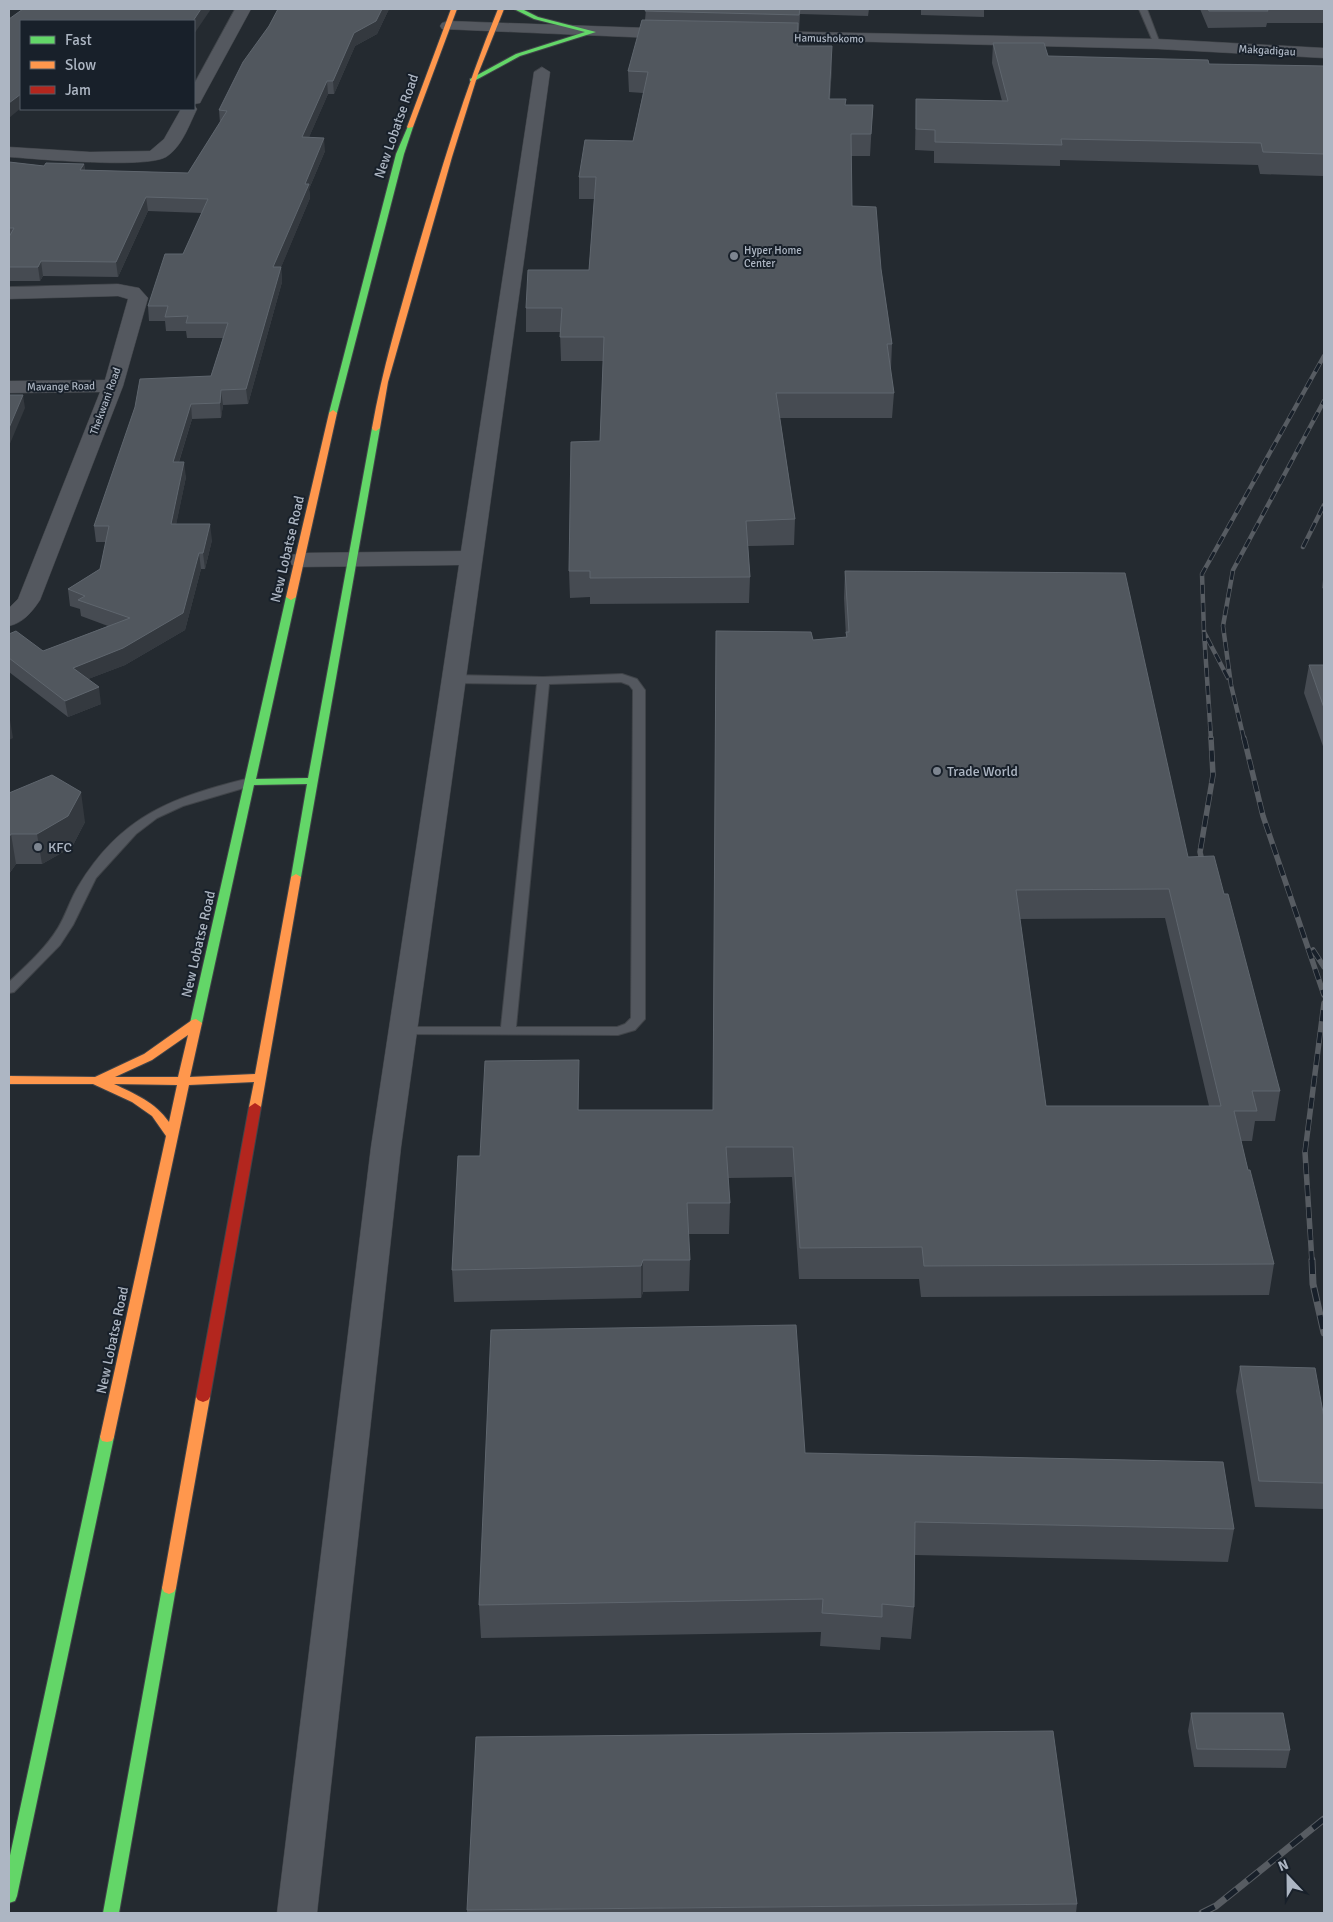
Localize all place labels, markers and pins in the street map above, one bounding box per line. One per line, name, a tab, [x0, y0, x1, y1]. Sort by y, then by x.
place label: Hyper Home Center	[744, 244, 802, 270]
marker: Hyper Home Center	[728, 250, 740, 262]
place label: Trade World	[947, 763, 1018, 780]
marker: Trade World	[931, 765, 943, 777]
place label: KFC	[48, 839, 72, 856]
marker: KFC	[32, 841, 44, 853]

